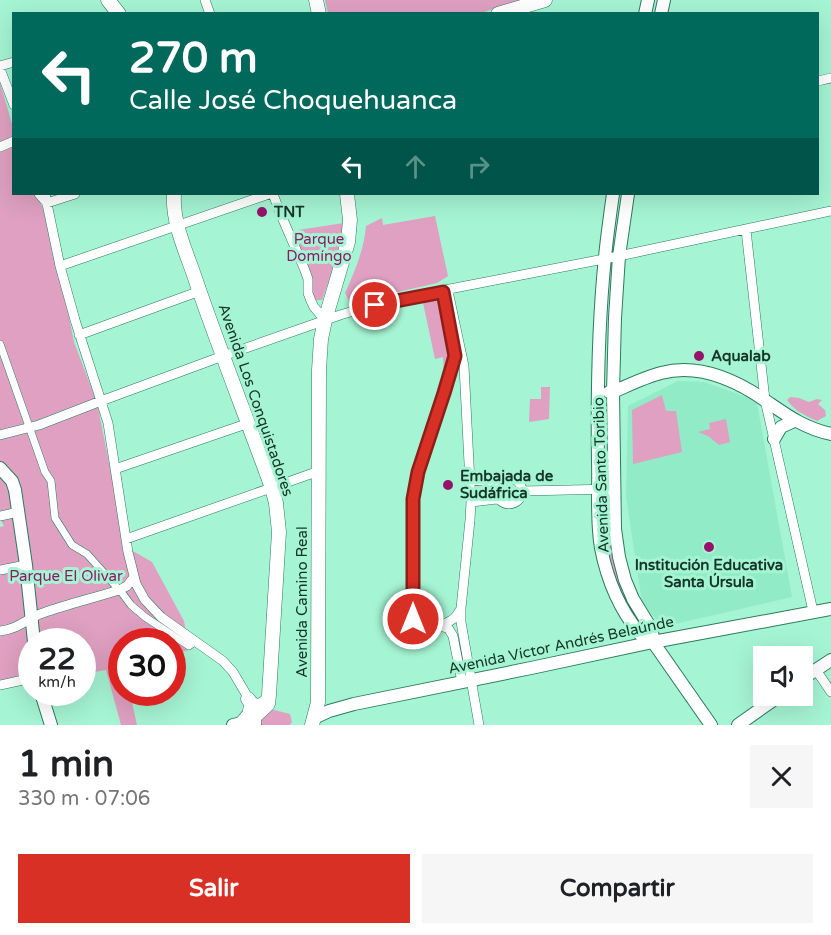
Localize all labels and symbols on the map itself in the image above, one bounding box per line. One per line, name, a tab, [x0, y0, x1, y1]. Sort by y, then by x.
place label: TNT	[273, 203, 305, 221]
marker: TNT	[255, 205, 269, 219]
park label: Parque Domíngo	[286, 230, 352, 265]
pin	[349, 279, 400, 330]
street label: Avenida Los Conquistadores	[215, 301, 297, 499]
place label: Aqualab	[711, 347, 771, 366]
marker: Aqualab	[692, 349, 706, 363]
street label: Avenida Santo Toribio	[589, 397, 613, 553]
place label: Embajada de Sudáfrica	[460, 467, 554, 502]
marker: Embajada de Sudáfrica	[441, 478, 455, 492]
street label: Avenida Camino Real	[293, 526, 311, 678]
marker: Institución Educativa Santa Úrsula	[702, 540, 716, 554]
place label: Institución Educativa Santa Úrsula	[635, 556, 783, 591]
park label: Parque El Olivar	[9, 567, 123, 585]
position arrow	[381, 587, 445, 651]
street label: Avenida Víctor Andrés Belaúnde	[447, 612, 675, 678]
speed limit sign: 30	[108, 628, 186, 706]

